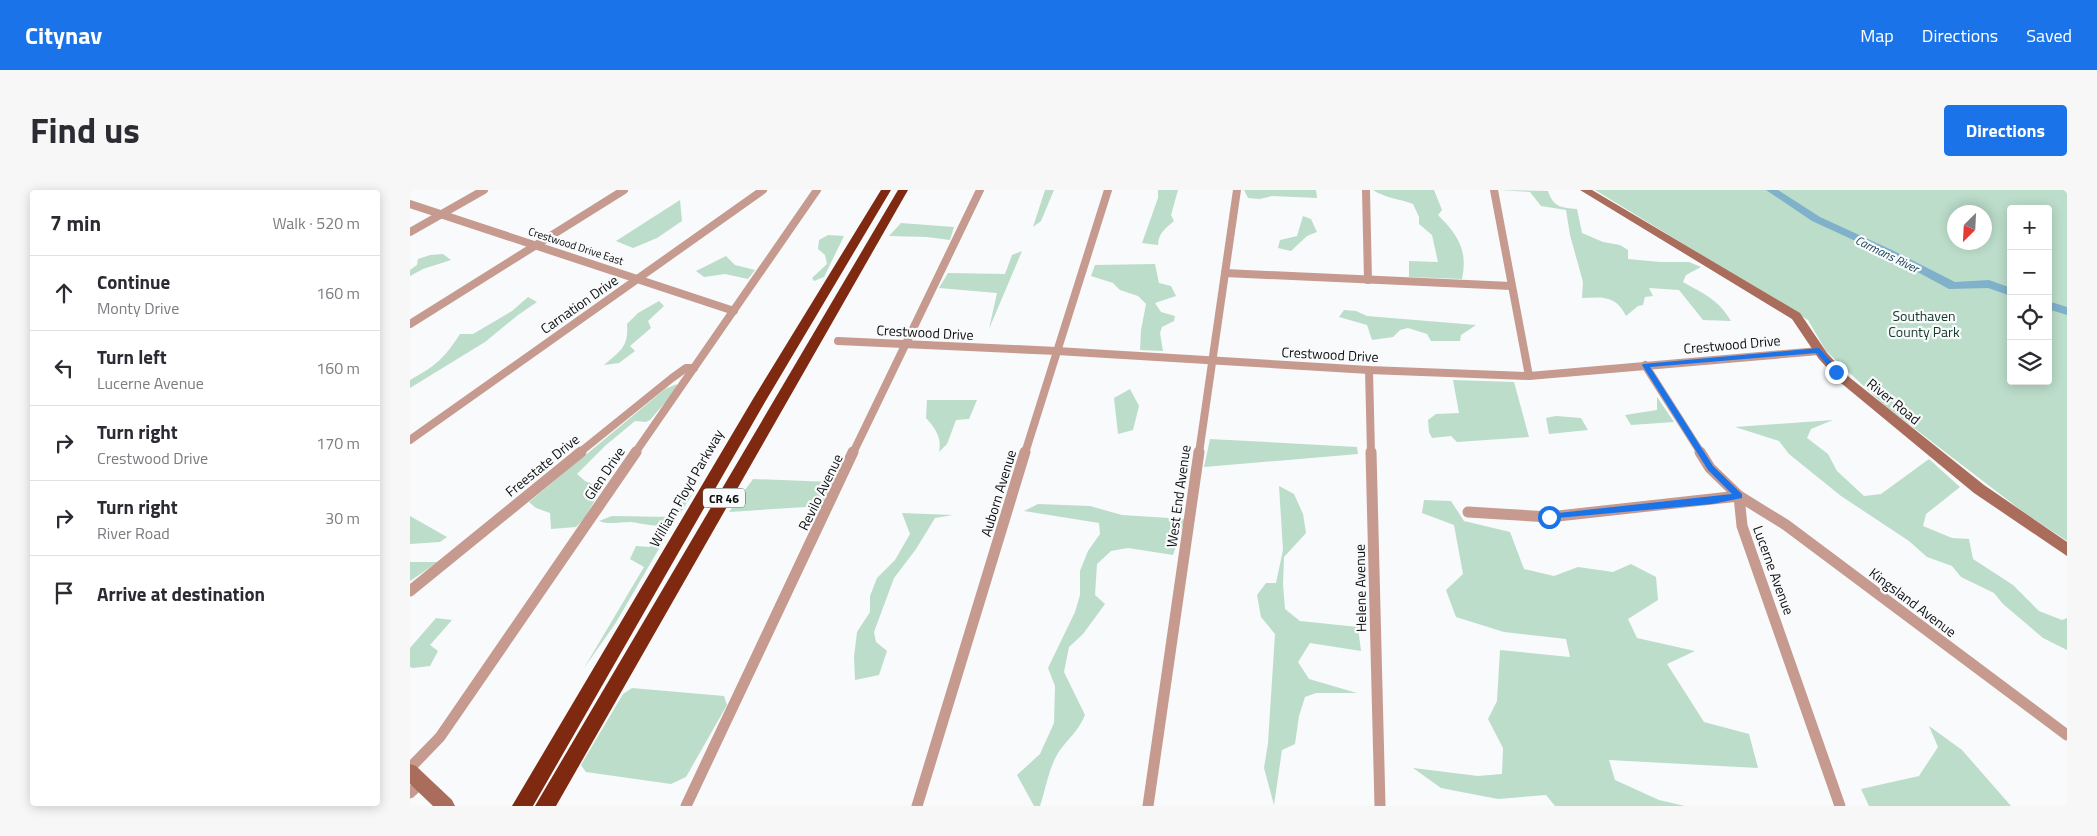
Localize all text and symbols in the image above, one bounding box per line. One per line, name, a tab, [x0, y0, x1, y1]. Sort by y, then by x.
text: Citynav	[25, 17, 102, 53]
text: Map	[1860, 22, 1894, 49]
text: Directions	[1922, 22, 1998, 49]
text: Saved	[2026, 22, 2072, 49]
text: Find us	[30, 103, 140, 157]
button: Directions	[1944, 105, 2067, 156]
north arrow	[1947, 205, 1992, 250]
map controls	[2007, 205, 2052, 385]
button: +	[2007, 205, 2052, 250]
text: 7 min	[50, 207, 101, 239]
text: Walk · 520 m	[272, 211, 360, 235]
street label: Crestwood Drive East	[526, 223, 626, 269]
water label: Carmans River	[1852, 230, 1924, 279]
button: −	[2007, 250, 2052, 295]
text: Continue	[97, 267, 170, 296]
street label: Carnation Drive	[536, 269, 622, 339]
icon: ahead	[50, 279, 78, 307]
text: 160 m	[316, 281, 360, 305]
button: locate	[2007, 295, 2052, 340]
text: Monty Drive	[97, 296, 179, 320]
park label: Southaven County Park	[1888, 305, 1960, 342]
street label: Crestwood Drive	[876, 319, 974, 345]
street label: Crestwood Drive	[1683, 329, 1781, 359]
button: layers	[2007, 340, 2052, 385]
street label: Crestwood Drive	[1281, 341, 1379, 367]
text: Turn left	[97, 342, 167, 371]
icon: left	[50, 354, 78, 382]
text: 160 m	[316, 356, 360, 380]
route end	[1825, 361, 1848, 384]
text: Lucerne Avenue	[97, 371, 204, 395]
street label: River Road	[1863, 373, 1925, 429]
text: Turn right	[97, 417, 178, 446]
street label: William Floyd Parkway	[644, 425, 728, 551]
icon: right	[50, 429, 78, 457]
street label: Freestate Drive	[500, 429, 584, 501]
text: 170 m	[316, 431, 360, 455]
street label: Glen Drive	[578, 442, 630, 504]
street label: West End Avenue	[1160, 443, 1196, 549]
text: Crestwood Drive	[97, 446, 208, 470]
street label: Auborn Avenue	[975, 447, 1021, 539]
street label: Revilo Avenue	[792, 450, 848, 534]
road number: CR 46	[703, 488, 745, 508]
text: Turn right	[97, 492, 178, 521]
icon: right	[50, 504, 78, 532]
text: 30 m	[325, 506, 360, 530]
route start	[1538, 506, 1561, 529]
text: River Road	[97, 521, 170, 545]
street label: Lucerne Avenue	[1748, 522, 1800, 618]
street label: Helene Avenue	[1349, 544, 1371, 632]
street label: Kingsland Avenue	[1865, 562, 1961, 642]
icon: arrive	[50, 579, 78, 607]
text: Arrive at destination	[97, 579, 265, 608]

